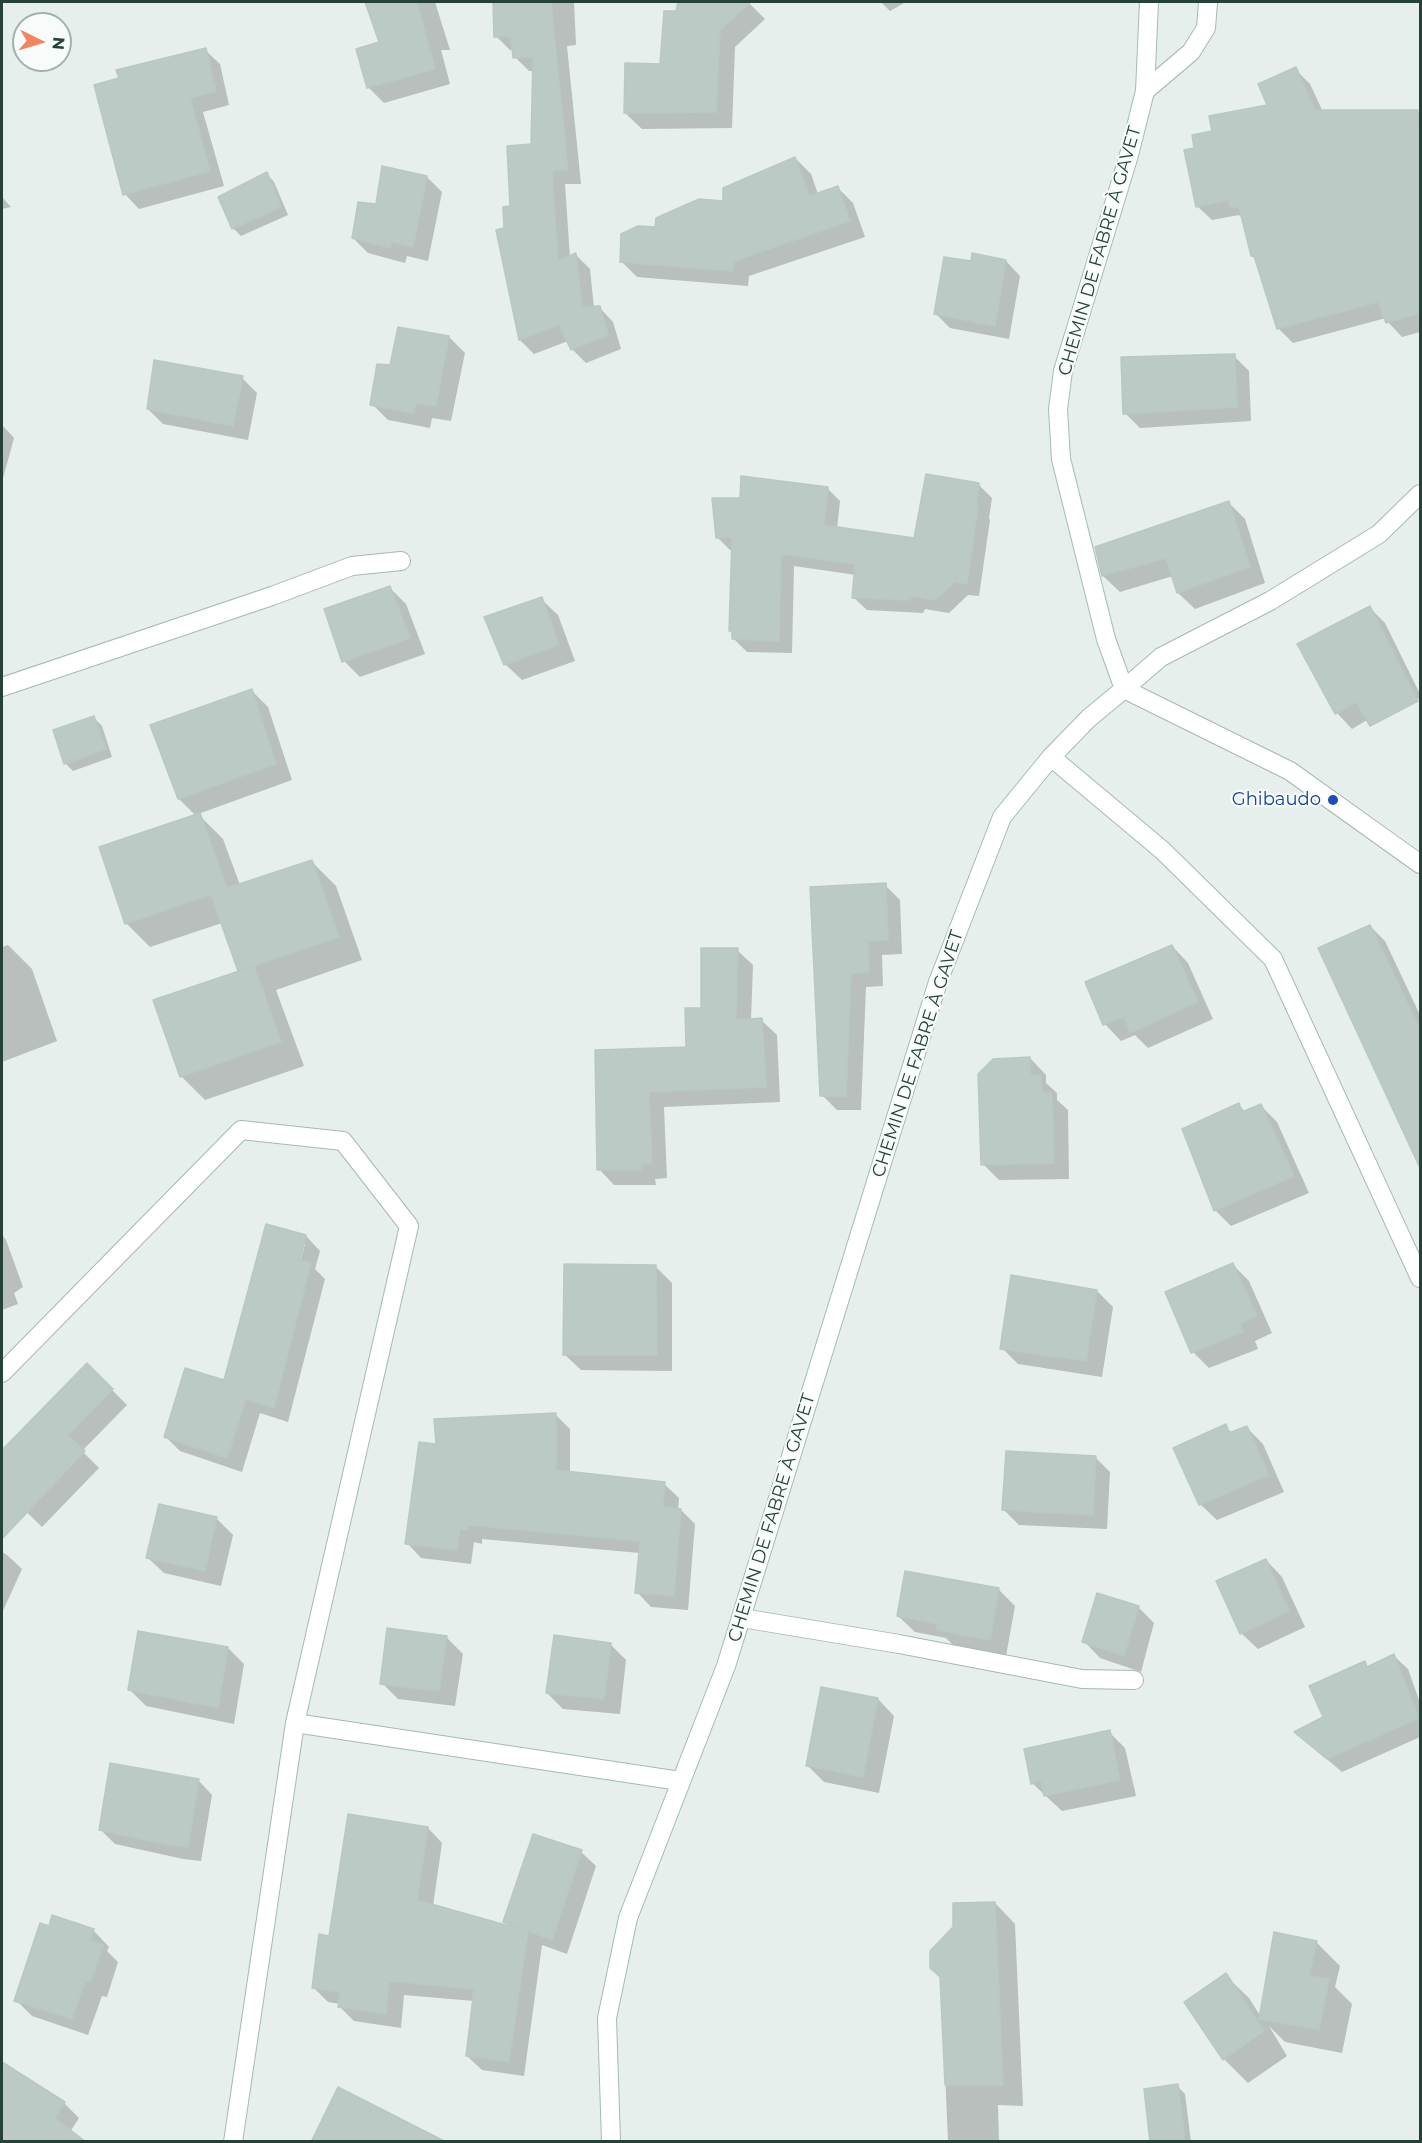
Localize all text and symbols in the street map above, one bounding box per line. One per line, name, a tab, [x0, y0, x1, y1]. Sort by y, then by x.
north arrow	[12, 12, 72, 72]
text: N	[48, 36, 68, 51]
street label: CHEMIN DE FABRE À GAVET	[1054, 124, 1146, 378]
place label: Ghibaudo	[1232, 789, 1321, 811]
marker: Ghibaudo	[1326, 793, 1340, 807]
street label: CHEMIN DE FABRE À GAVET	[868, 928, 968, 1180]
street label: CHEMIN DE FABRE À GAVET	[724, 1391, 820, 1645]

